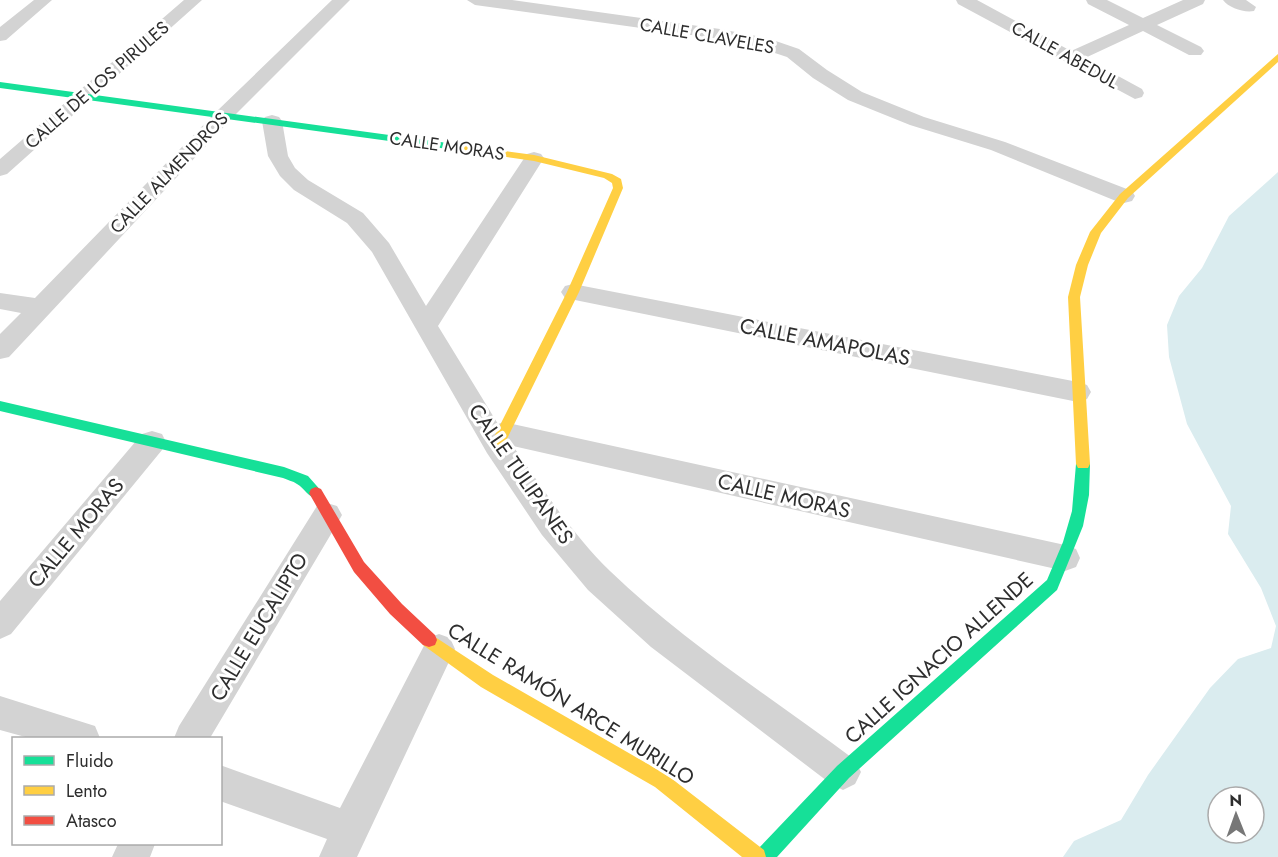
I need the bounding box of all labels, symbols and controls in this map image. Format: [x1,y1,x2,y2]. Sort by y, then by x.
street label: CALLE CLAVELES [638,11,776,61]
street label: CALLE DE LOS PIRULES [19,15,175,155]
street label: CALLE ABEDUL [1007,15,1123,95]
street label: CALLE ALMENDROS [104,106,234,240]
street label: CALLE MORAS [388,125,506,167]
street label: CALLE AMAPOLAS [737,311,913,373]
street label: CALLE TULIPANES [461,398,581,550]
street label: CALLE MORAS [715,466,853,526]
street label: CALLE MORAS [21,471,131,595]
street label: CALLE EUCALIPTO [203,547,315,707]
street label: CALLE IGNACIO ALLENDE [838,565,1040,751]
street label: CALLE RAMÓN ARCE MURILLO [442,615,700,793]
legend [12,737,222,845]
text: Fluido [66,748,114,774]
text: Lento [66,778,107,804]
north arrow [1206,785,1266,845]
text: N [1229,789,1242,812]
text: Atasco [66,808,117,834]

